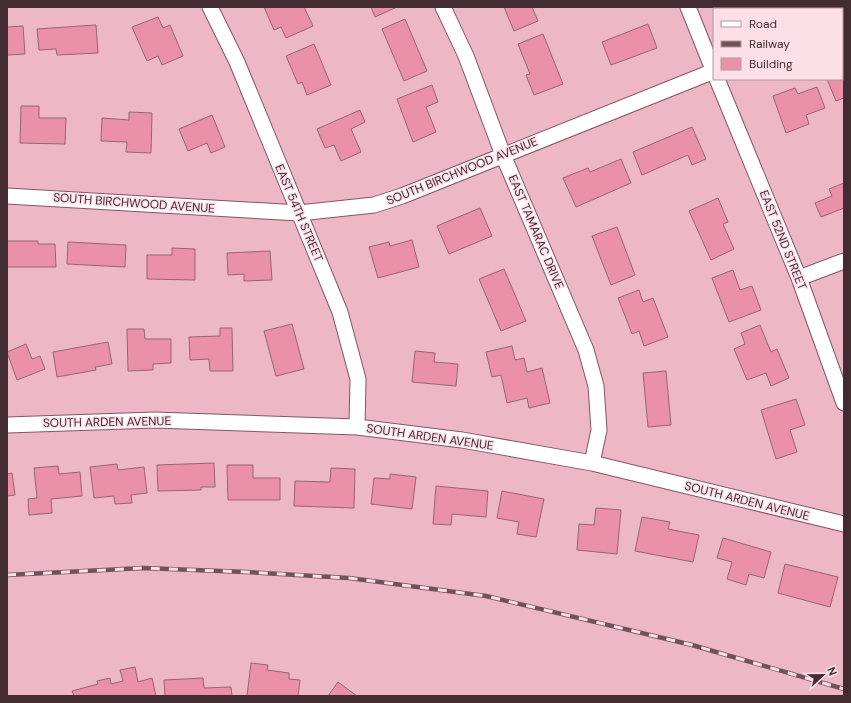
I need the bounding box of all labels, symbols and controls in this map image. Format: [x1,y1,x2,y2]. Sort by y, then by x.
legend [713,8,843,80]
text: Road [749,16,777,32]
text: Railway [749,36,790,52]
text: Building [749,56,793,72]
street label: SOUTH BIRCHWOOD AVENUE [384,133,540,209]
street label: EAST 54TH STREET [271,162,327,264]
street label: EAST TAMARAC DRIVE [505,172,567,292]
street label: EAST 52ND STREET [756,188,810,292]
street label: SOUTH BIRCHWOOD AVENUE [53,189,216,217]
street label: SOUTH ARDEN AVENUE [43,413,172,431]
street label: SOUTH ARDEN AVENUE [365,420,495,454]
street label: SOUTH ARDEN AVENUE [683,478,811,524]
north arrow [803,655,843,695]
text: N [824,665,840,678]

